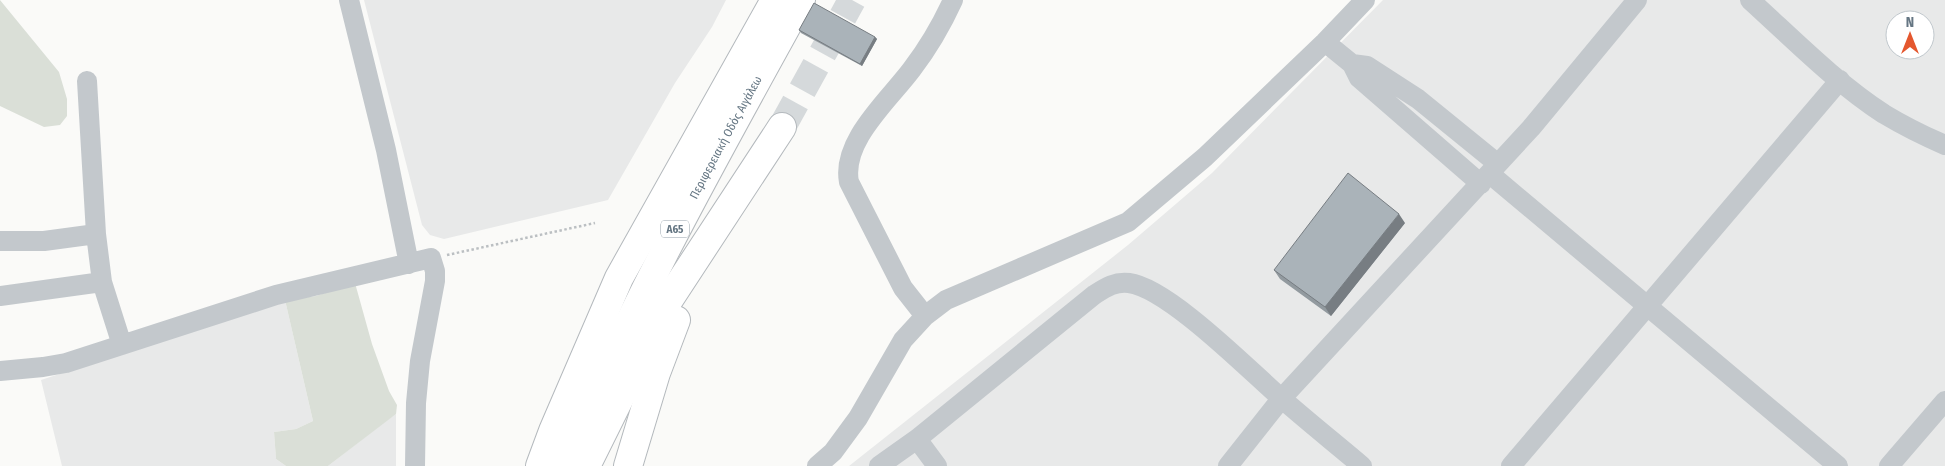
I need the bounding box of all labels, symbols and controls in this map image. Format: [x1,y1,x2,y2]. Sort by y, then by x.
north arrow [1885,10,1935,60]
text: N [1906,14,1914,31]
street label: Περιφερειακή Οδός Αιγάλεω [687,73,765,201]
road number: Α65 [661,220,689,238]

